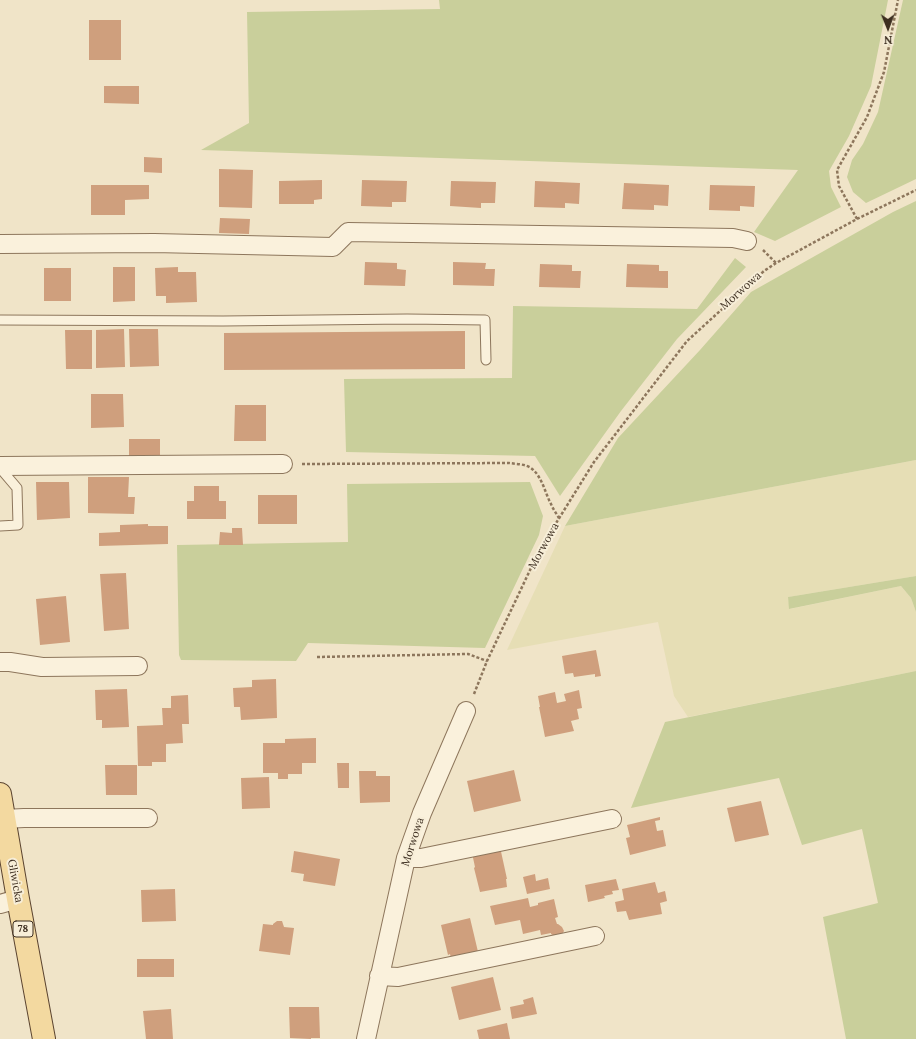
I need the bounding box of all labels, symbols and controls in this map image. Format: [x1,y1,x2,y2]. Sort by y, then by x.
north arrow [868,8,908,48]
text: N [884,33,893,47]
street label: Morwowa [718,269,764,313]
street label: Morwowa [526,521,562,571]
street label: Morwowa [399,816,427,868]
street label: Gliwicka [5,858,25,904]
road number: 78 [13,921,33,937]

